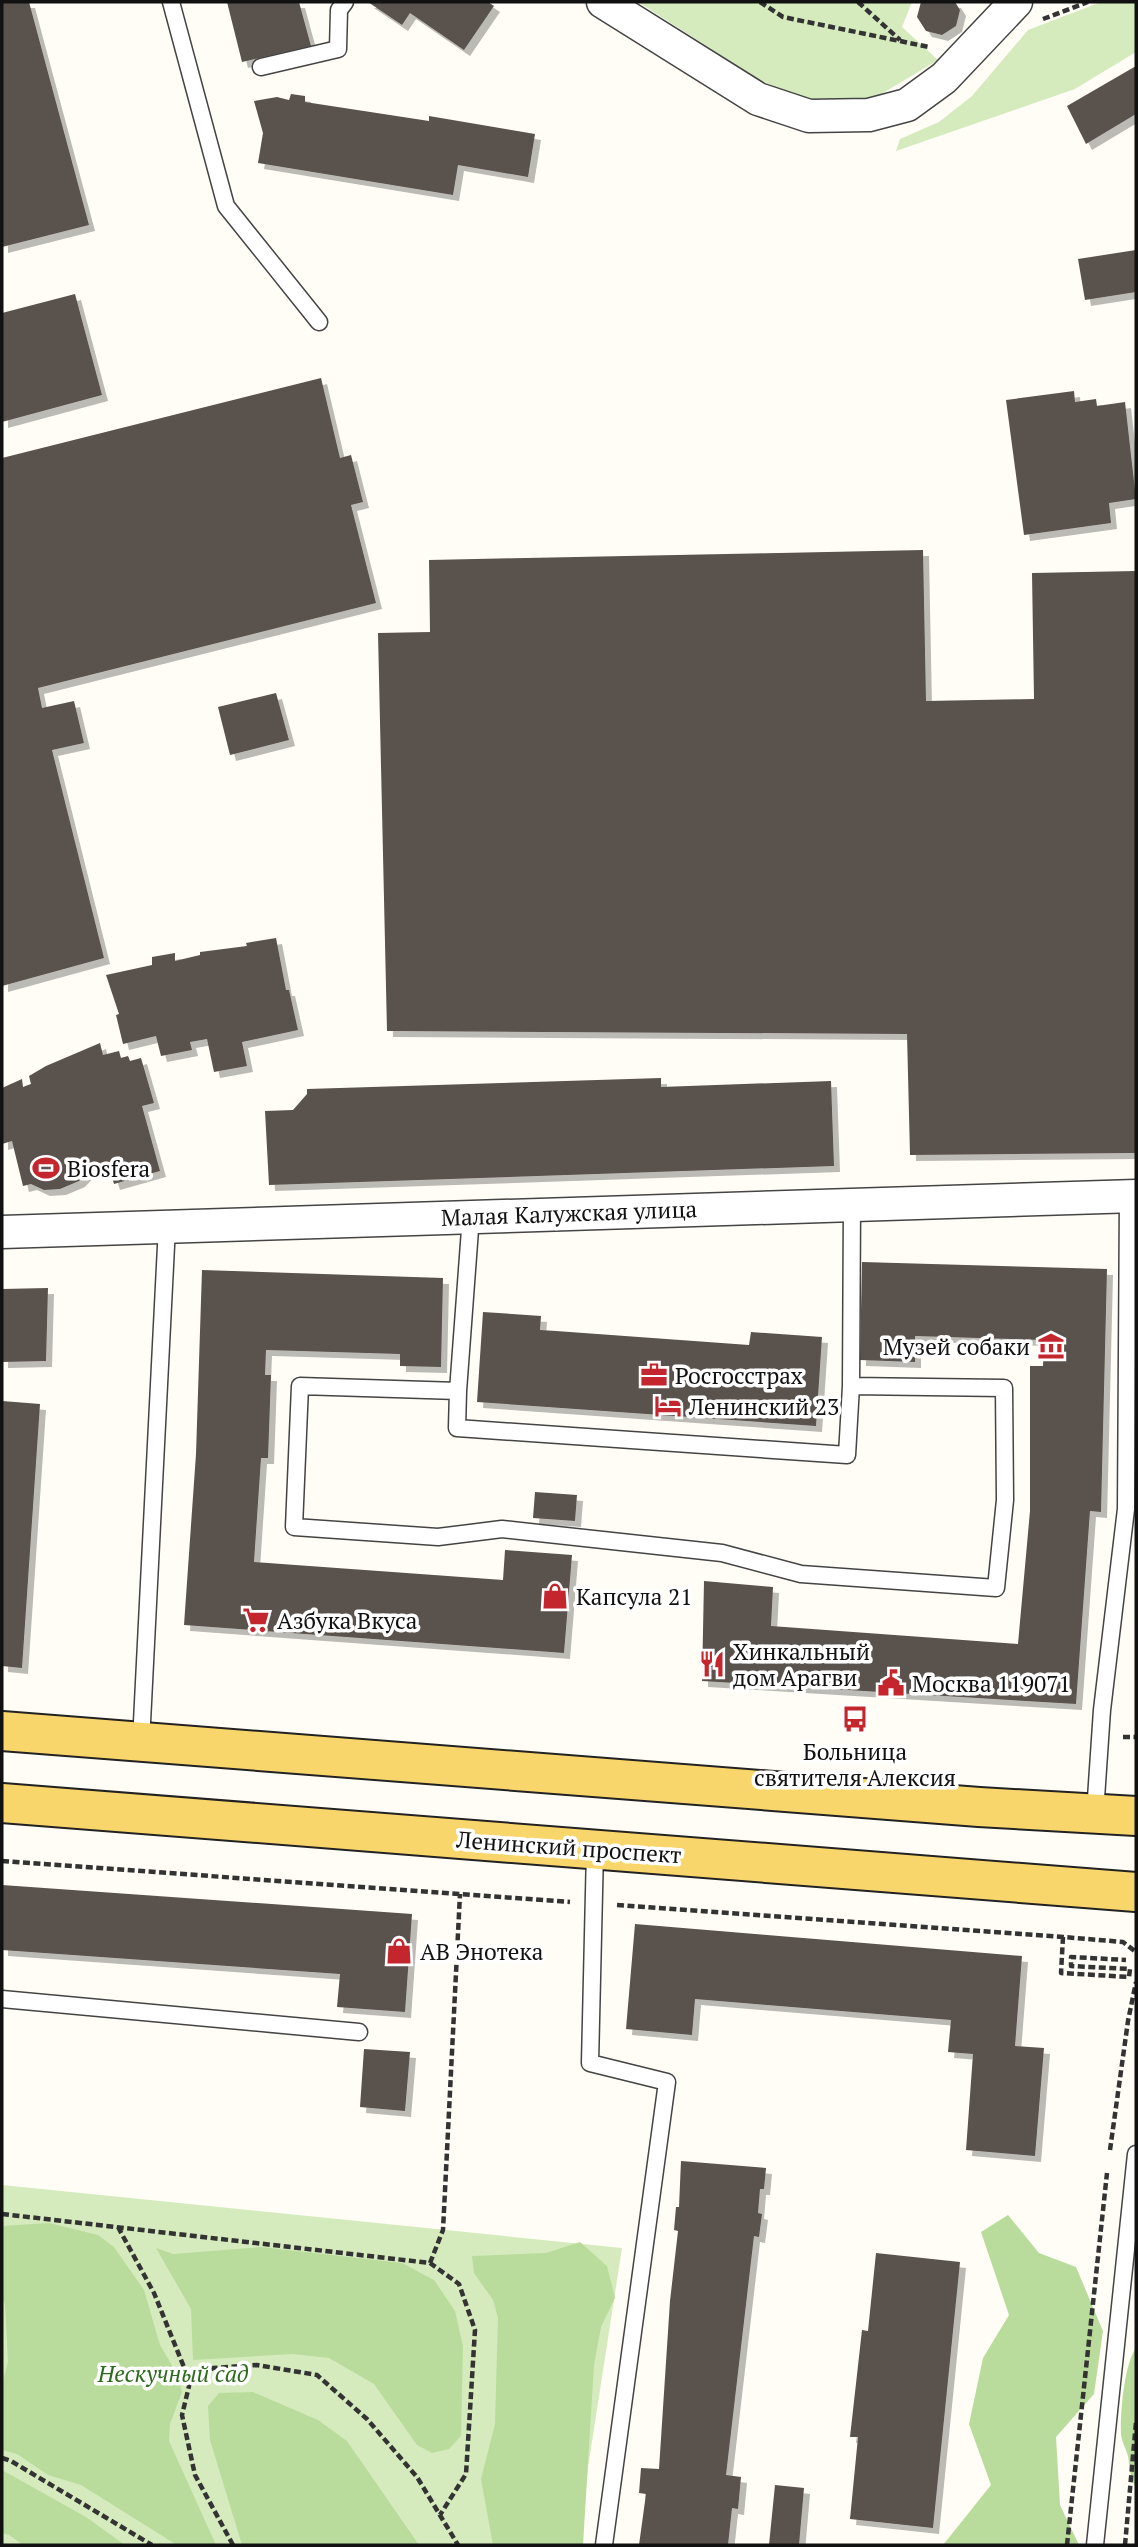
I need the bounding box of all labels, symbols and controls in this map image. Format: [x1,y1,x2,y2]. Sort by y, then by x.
sports icon: Biosfera [31,1153,61,1183]
place label: Biosfera [67,1153,151,1184]
street label: Малая Калужская улица [440,1193,698,1233]
place label: Музей собаки [883,1331,1030,1362]
museum icon: Музей собаки [1036,1331,1066,1361]
office icon: Росгосстрах [639,1360,669,1390]
place label: Росгосстрах [675,1360,803,1391]
hotel icon: Ленинский 23 [653,1391,683,1421]
place label: Ленинский 23 [688,1391,839,1422]
shop icon: Капсула 21 [540,1581,570,1611]
place label: Капсула 21 [576,1581,693,1612]
supermarket icon: Азбука Вкуса [241,1605,271,1635]
place label: Азбука Вкуса [277,1605,418,1636]
place label: Хинкальный дом Арагви [733,1636,870,1693]
restaurant icon: Хинкальный дом Арагви [697,1649,727,1679]
public building icon: Москва 119071 [876,1668,906,1698]
place label: Москва 119071 [912,1668,1071,1699]
bus stop icon: Больница святителя Алексия [840,1704,870,1734]
place label: Больница святителя Алексия [754,1736,956,1793]
street label: Ленинский проспект [454,1824,683,1870]
shop icon: АВ Энотека [384,1936,414,1966]
place label: АВ Энотека [420,1936,544,1967]
park label: Нескучный сад [97,2358,249,2389]

